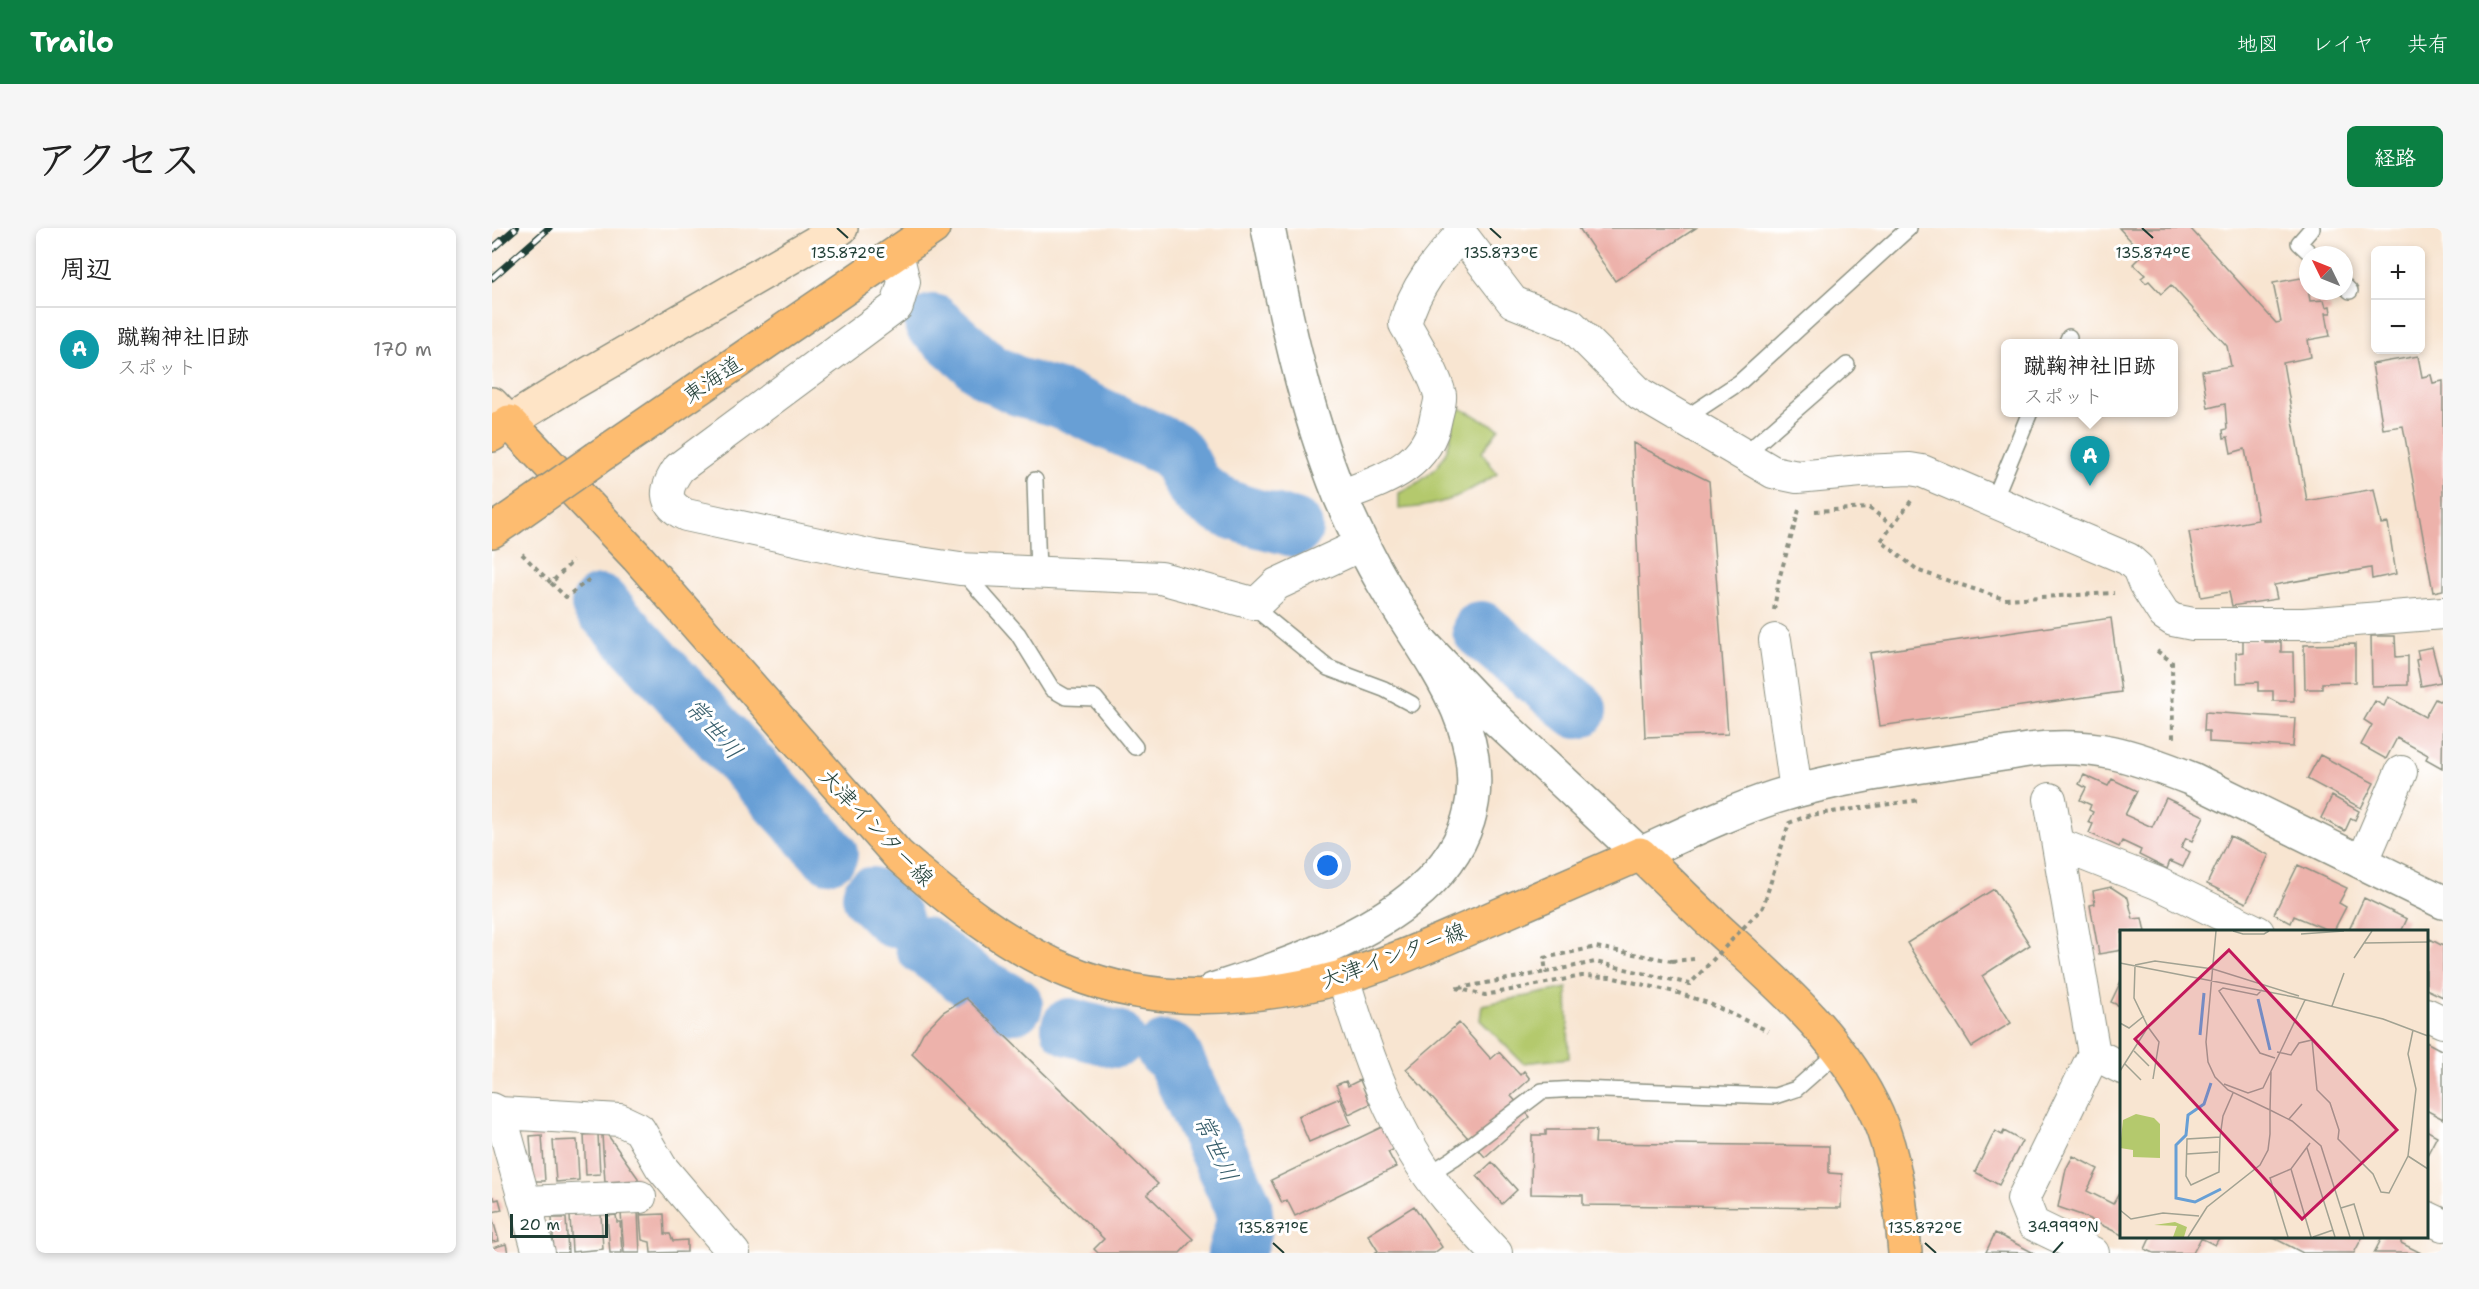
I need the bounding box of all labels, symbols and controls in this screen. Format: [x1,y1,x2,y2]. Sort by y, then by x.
text: Trailo [30,23,114,61]
text: 地図 [2237,30,2279,58]
text: レイヤ [2312,30,2374,58]
text: 共有 [2407,30,2449,58]
button: 経路 [2347,126,2443,187]
text: アクセス [36,131,201,187]
text: 135.872°E [811,243,885,263]
text: 135.873°E [1464,243,1538,263]
text: 135.874°E [2116,243,2190,263]
north arrow [2299,246,2353,300]
map controls [2371,246,2425,354]
button: + [2371,246,2425,300]
text: 周辺 [60,251,112,286]
button: − [2371,300,2425,354]
text: 蹴鞠神社旧跡 [117,322,249,351]
text: A [72,336,87,362]
text: 170 m [373,336,432,362]
popup [2001,339,2178,417]
street label: 東海道 [677,349,748,410]
text: 蹴鞠神社旧跡 [2023,351,2156,380]
text: スポット [117,354,197,380]
text: スポット [2023,383,2103,409]
pin: A [2070,436,2110,486]
water label: 常世川 [678,692,750,766]
street label: 大津インター線 [813,762,940,892]
your location [1313,851,1342,880]
street label: 大津インター線 [1316,916,1470,995]
inset map [2120,930,2428,1238]
water label: 常世川 [1186,1109,1246,1187]
scale bar [510,1211,608,1238]
text: 20 m [519,1214,560,1235]
text: 34.999°N [2027,1217,2099,1237]
text: 135.871°E [1238,1218,1308,1238]
text: 135.872°E [1888,1218,1962,1238]

